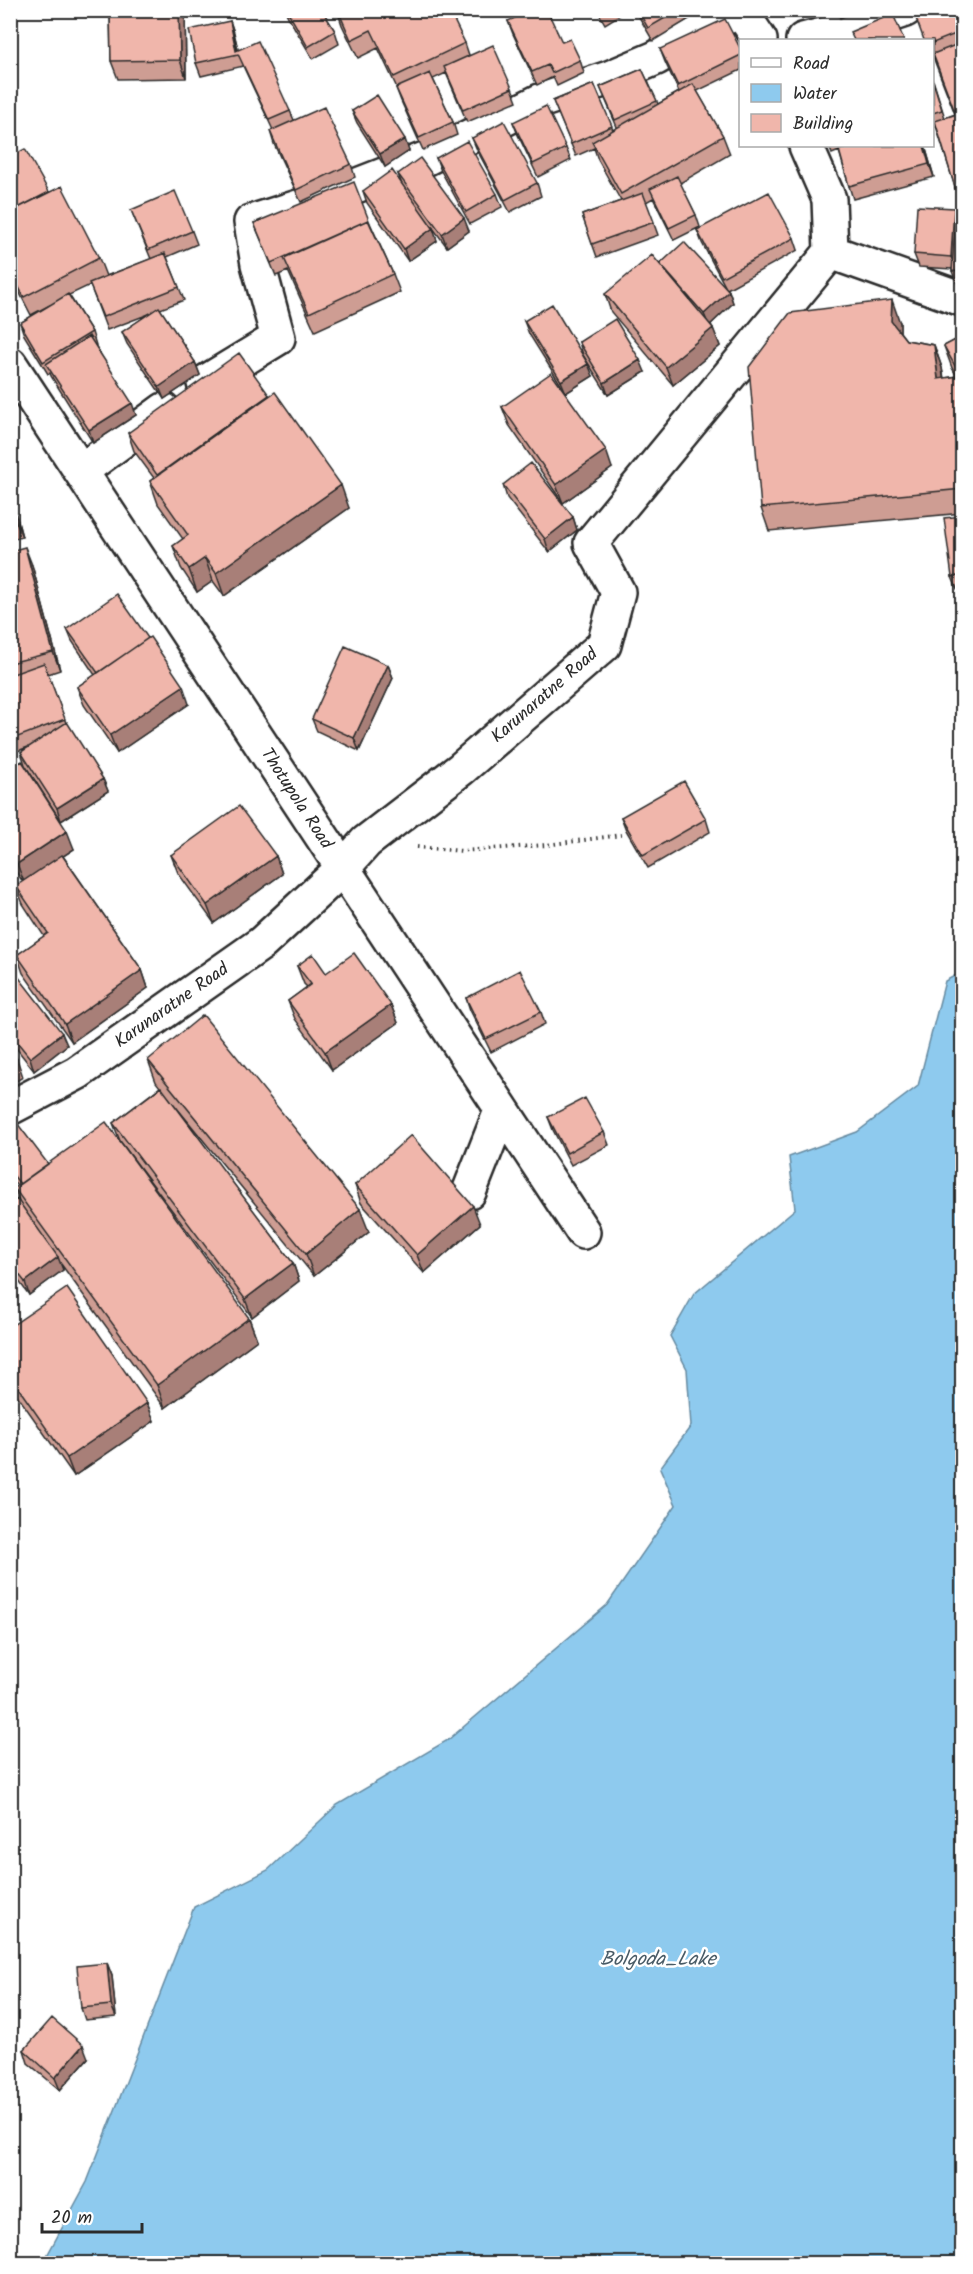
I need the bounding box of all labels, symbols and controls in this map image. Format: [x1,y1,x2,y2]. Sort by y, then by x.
legend [739,39,934,147]
text: Road [793,50,830,79]
text: Water [793,80,838,109]
text: Building [793,110,853,139]
street label: Karunaratne Road [485,640,606,751]
street label: Thotupola Road [252,742,340,856]
street label: Karunaratne Road [109,955,236,1056]
water label: Bolgoda_Lake [600,1944,718,1976]
scale bar [42,2196,142,2234]
text: 20 m [51,2204,92,2233]

